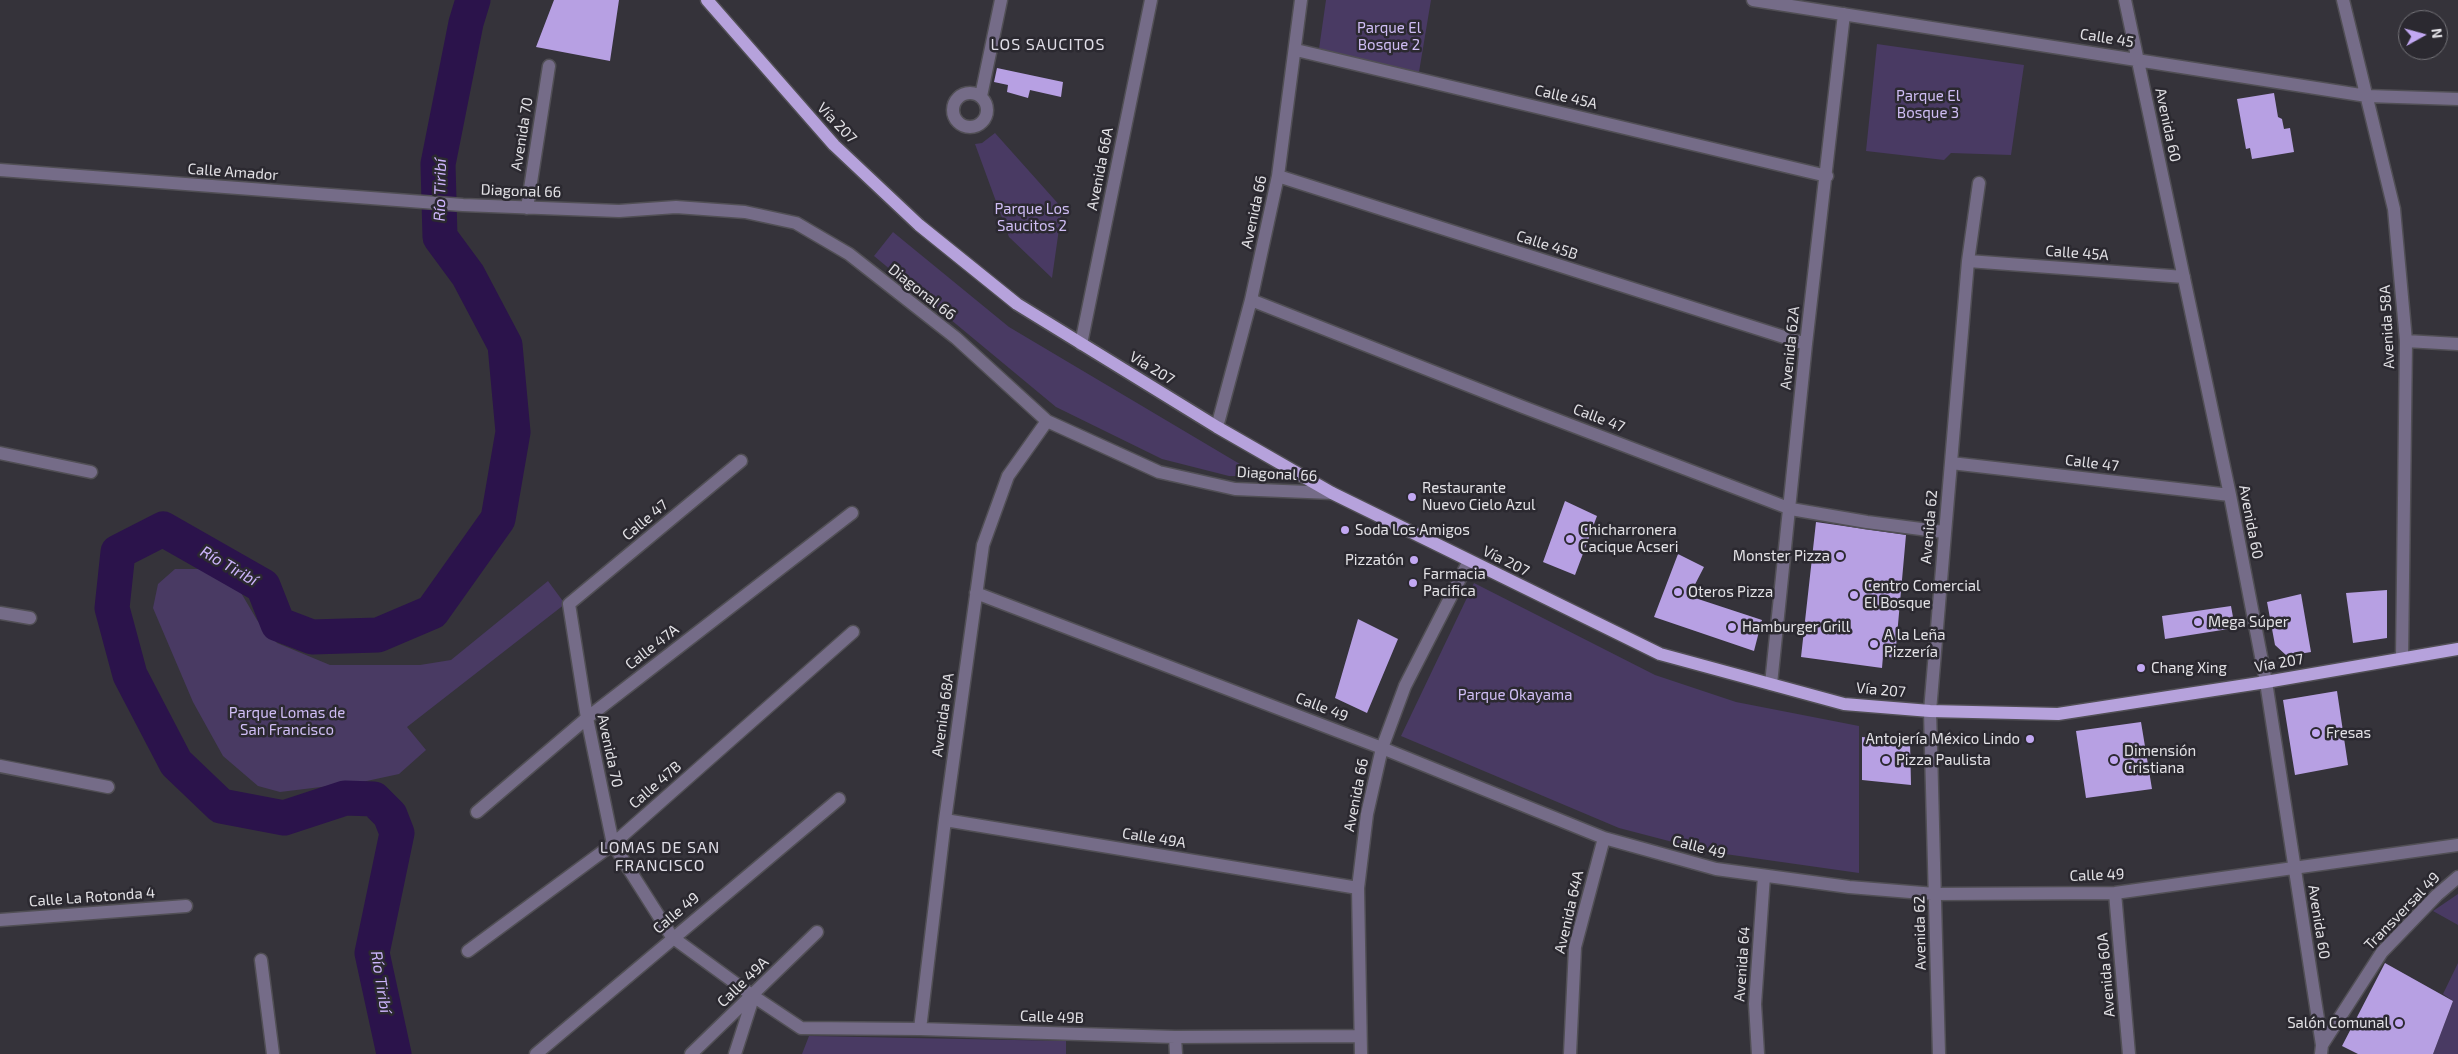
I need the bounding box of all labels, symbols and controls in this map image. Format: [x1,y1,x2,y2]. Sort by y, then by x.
north arrow [2398,10,2448,60]
park label: Parque El Bosque 2 [1357,19,1421,54]
street label: Calle 45 [2079,25,2135,51]
text: N [2428,27,2446,39]
district label: LOS SAUCITOS [989,35,1107,55]
street label: Calle 45A [1533,81,1599,113]
street label: Avenida 60 [2151,86,2185,164]
park label: Parque El Bosque 3 [1896,87,1960,122]
street label: Avenida 70 [507,96,537,172]
street label: Vía 207 [813,99,861,147]
street label: Avenida 66A [1083,126,1117,212]
water label: Río Tiribí [430,158,450,222]
street label: Calle Amador [187,160,279,184]
street label: Avenida 66 [1237,174,1271,250]
street label: Diagonal 66 [480,181,562,201]
park label: Parque Los Saucitos 2 [994,200,1070,235]
street label: Calle 45B [1514,227,1580,263]
street label: Calle 45A [2045,242,2109,264]
street label: Diagonal 66 [885,260,959,324]
street label: Avenida 58A [2376,285,2398,369]
street label: Avenida 62A [1777,305,1803,391]
street label: Vía 207 [1126,348,1178,388]
street label: Calle 47 [1571,400,1627,436]
street label: Calle 47 [2064,451,2120,475]
street label: Diagonal 66 [1236,463,1318,485]
place label: Restaurante Nuevo Cielo Azul [1422,479,1535,514]
street label: Avenida 60 [2235,483,2267,561]
street label: Avenida 62 [1917,489,1941,565]
marker: Restaurante Nuevo Cielo Azul [1406,491,1418,503]
street label: Calle 47 [619,496,671,544]
place label: Soda Los Amigos [1355,521,1470,539]
place label: Chicharronera Cacique Acseri [1580,521,1678,556]
marker: Soda Los Amigos [1339,524,1351,536]
marker: Chicharronera Cacique Acseri [1564,533,1576,545]
water label: Río Tiribí [197,542,261,590]
street label: Vía 207 [1480,542,1532,580]
place label: Monster Pizza [1733,547,1830,565]
marker: Monster Pizza [1834,550,1846,562]
place label: Pizzatón [1345,551,1404,569]
marker: Pizzatón [1408,554,1420,566]
place label: Farmacia Pacifica [1423,565,1486,600]
marker: Farmacia Pacifica [1407,577,1419,589]
place label: Centro Comercial El Bosque [1864,577,1981,612]
place label: Oteros Pizza [1688,583,1773,601]
marker: Oteros Pizza [1672,586,1684,598]
marker: Centro Comercial El Bosque [1848,589,1860,601]
place label: Mega Súper [2208,613,2289,631]
marker: Mega Súper [2192,616,2204,628]
place label: Hamburger Grill [1742,618,1850,636]
street label: Calle 47A [622,621,682,673]
marker: Hamburger Grill [1726,621,1738,633]
place label: A la Leña Pizzería [1884,626,1945,661]
marker: A la Leña Pizzería [1868,638,1880,650]
street label: Vía 207 [2253,650,2305,676]
place label: Chang Xing [2151,659,2227,677]
marker: Chang Xing [2135,662,2147,674]
street label: Avenida 68A [928,672,958,758]
street label: Vía 207 [1856,679,1906,701]
park label: Parque Okayama [1458,686,1572,704]
street label: Calle 49 [1293,689,1351,725]
park label: Parque Lomas de San Francisco [229,704,345,739]
street label: Avenida 70 [593,713,627,789]
place label: Fresas [2326,724,2371,742]
marker: Fresas [2310,727,2322,739]
place label: Antojería México Lindo [1865,730,2020,748]
marker: Antojería México Lindo [2024,733,2036,745]
place label: Dimensión Cristiana [2124,742,2196,777]
place label: Pizza Paulista [1896,751,1991,769]
marker: Pizza Paulista [1880,754,1892,766]
marker: Dimensión Cristiana [2108,754,2120,766]
street label: Calle 47B [625,757,685,813]
street label: Avenida 66 [1340,757,1372,833]
street label: Calle 49A [1121,824,1187,852]
street label: Calle 49 [1670,832,1728,862]
district label: LOMAS DE SAN FRANCISCO [598,838,722,876]
street label: Calle 49 [2069,865,2125,885]
street label: Transversal 49 [2360,868,2444,954]
street label: Avenida 64A [1551,869,1587,955]
street label: Avenida 60 [2304,883,2334,961]
street label: Calle La Rotonda 4 [28,884,156,910]
street label: Calle 49 [649,888,703,938]
street label: Avenida 62 [1910,896,1930,970]
street label: Avenida 64 [1730,926,1754,1002]
street label: Avenida 60A [2093,932,2119,1018]
water label: Río Tiribí [367,949,395,1015]
street label: Calle 49A [714,953,772,1011]
street label: Calle 49B [1020,1007,1084,1027]
place label: Salón Comunal [2287,1014,2389,1032]
marker: Salón Comunal [2393,1017,2405,1029]

